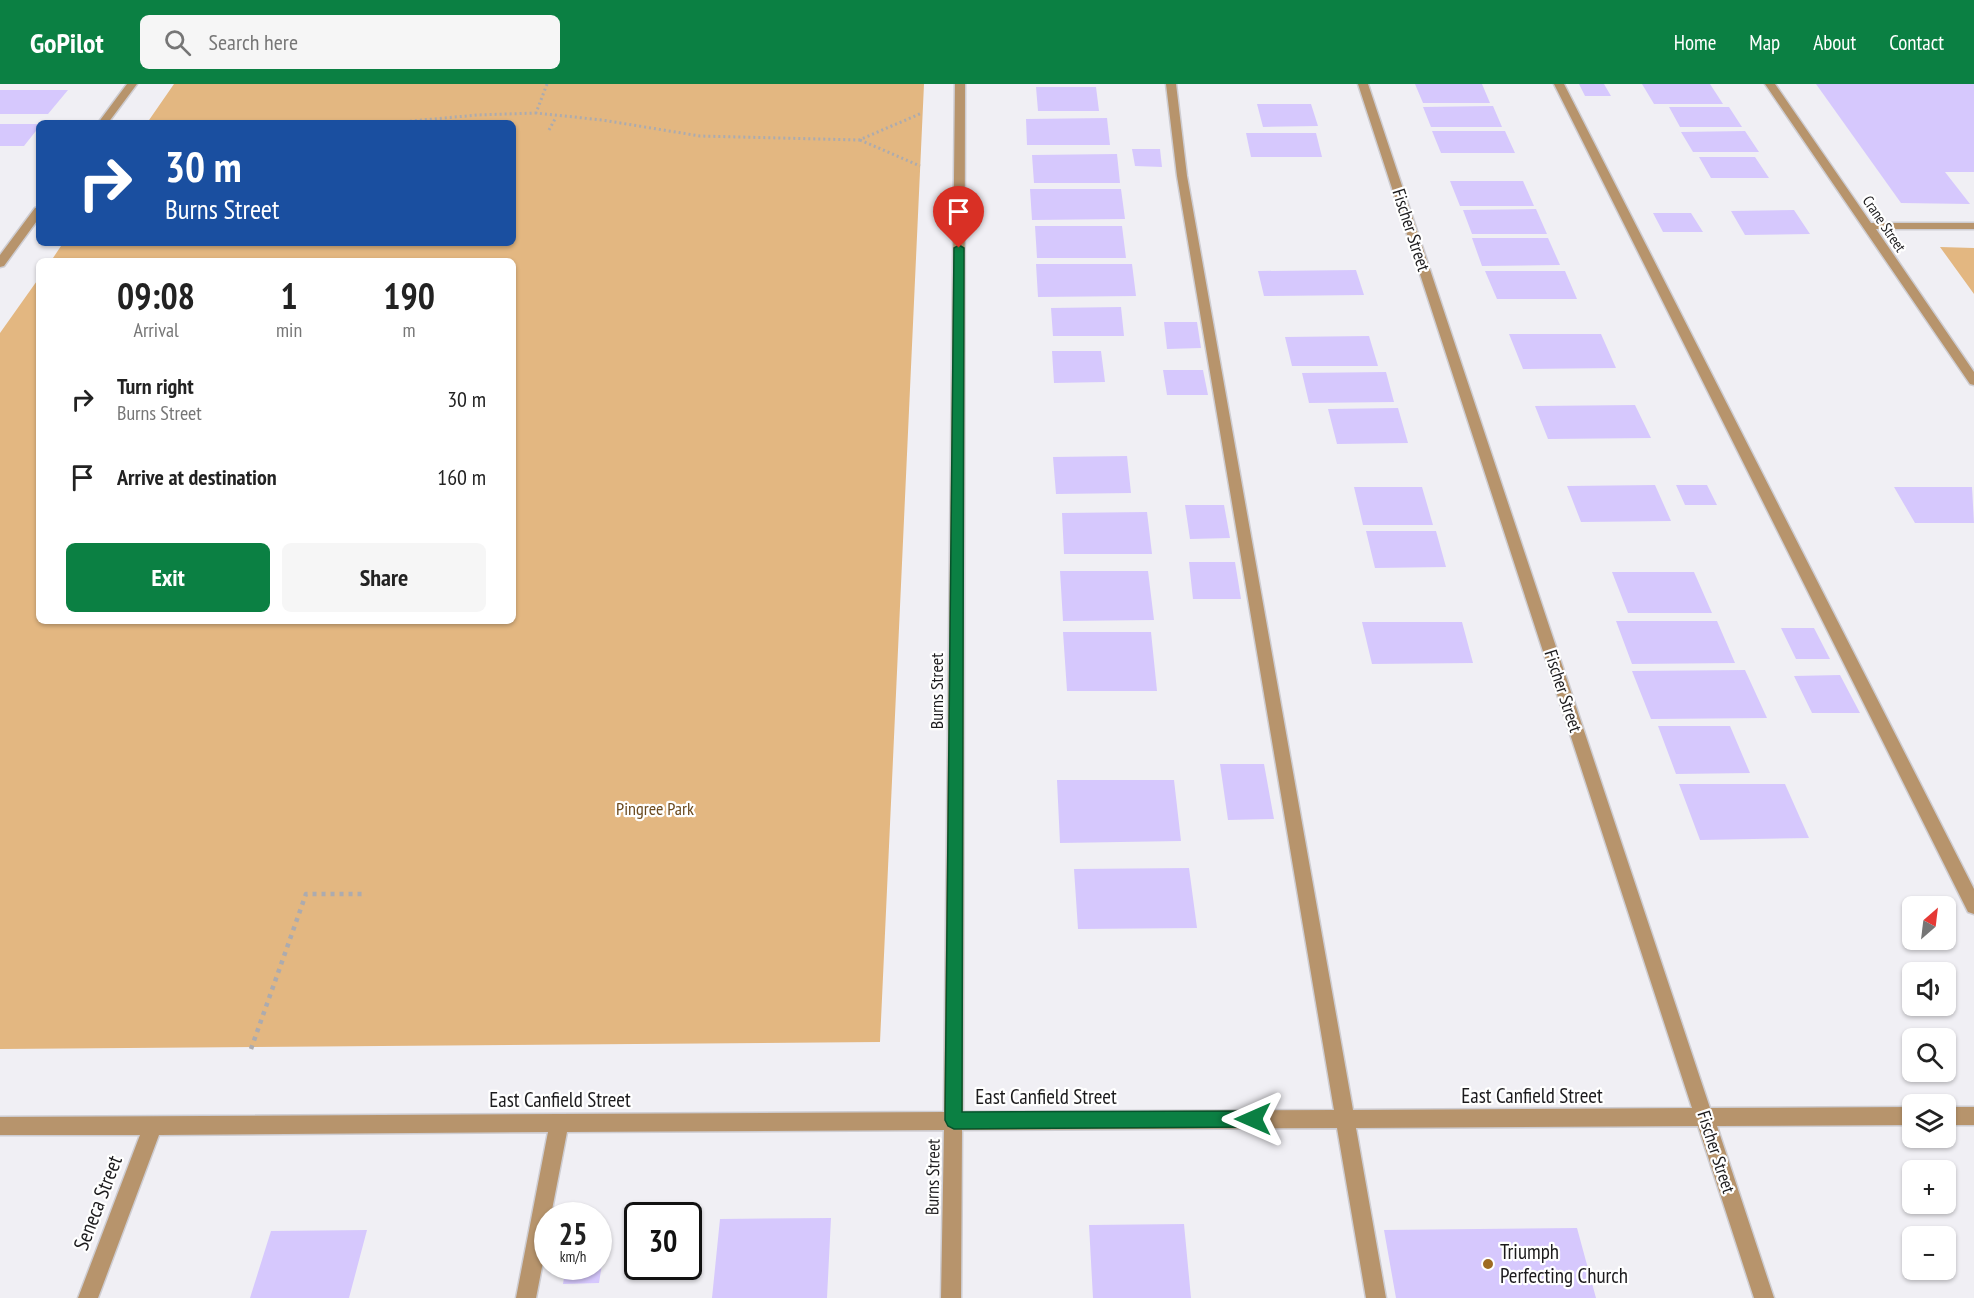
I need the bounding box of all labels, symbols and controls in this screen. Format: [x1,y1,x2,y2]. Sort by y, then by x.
search box [140,15,560,69]
text: GoPilot [30,24,104,61]
icon: search [161,26,194,59]
text: Search here [209,28,298,56]
text: Home [1674,29,1716,56]
text: Map [1749,29,1780,56]
text: About [1813,29,1856,56]
text: Contact [1889,29,1944,56]
text: 30 m [165,139,242,194]
icon: right [66,144,144,222]
pin [933,186,984,248]
street label: Fischer Street [1387,186,1436,274]
text: Burns Street [165,192,279,226]
street label: Crane Street [1859,192,1910,255]
icon: arrive [942,195,975,228]
text: 09:08 [117,272,195,319]
text: 1 [280,272,298,319]
text: 190 [383,272,435,319]
text: Arrival [133,317,179,343]
text: min [276,317,302,343]
text: m [403,317,416,343]
text: Turn right [117,372,194,400]
icon: right [66,383,99,416]
text: 30 m [447,385,486,413]
text: Burns Street [117,400,202,426]
icon: arrive [66,461,99,494]
text: Arrive at destination [117,463,277,491]
text: 160 m [437,463,486,491]
button: Exit [66,543,270,612]
button: Share [282,543,486,612]
street label: Fischer Street [1539,647,1588,735]
street label: Burns Street [925,653,948,729]
park label: Pingree Park [616,797,694,820]
north arrow [1902,896,1956,950]
map controls [1902,896,1956,1280]
button: sound [1902,962,1956,1016]
button: search [1902,1028,1956,1082]
street label: East Canfield Street [1461,1082,1603,1109]
street label: East Canfield Street [975,1083,1117,1110]
street label: East Canfield Street [489,1086,631,1113]
position arrow [1221,1087,1285,1151]
button: layers [1902,1094,1956,1148]
street label: Fischer Street [1692,1108,1741,1196]
street label: Burns Street [920,1139,945,1215]
street label: Seneca Street [67,1151,128,1254]
button: + [1902,1160,1956,1214]
speed limit sign: 30 [624,1202,702,1280]
text: 25 [559,1214,587,1253]
button: − [1902,1226,1956,1280]
place label: Triumph Perfecting Church [1500,1238,1628,1289]
text: km/h [560,1247,586,1266]
marker: Triumph Perfecting Church [1481,1257,1495,1271]

